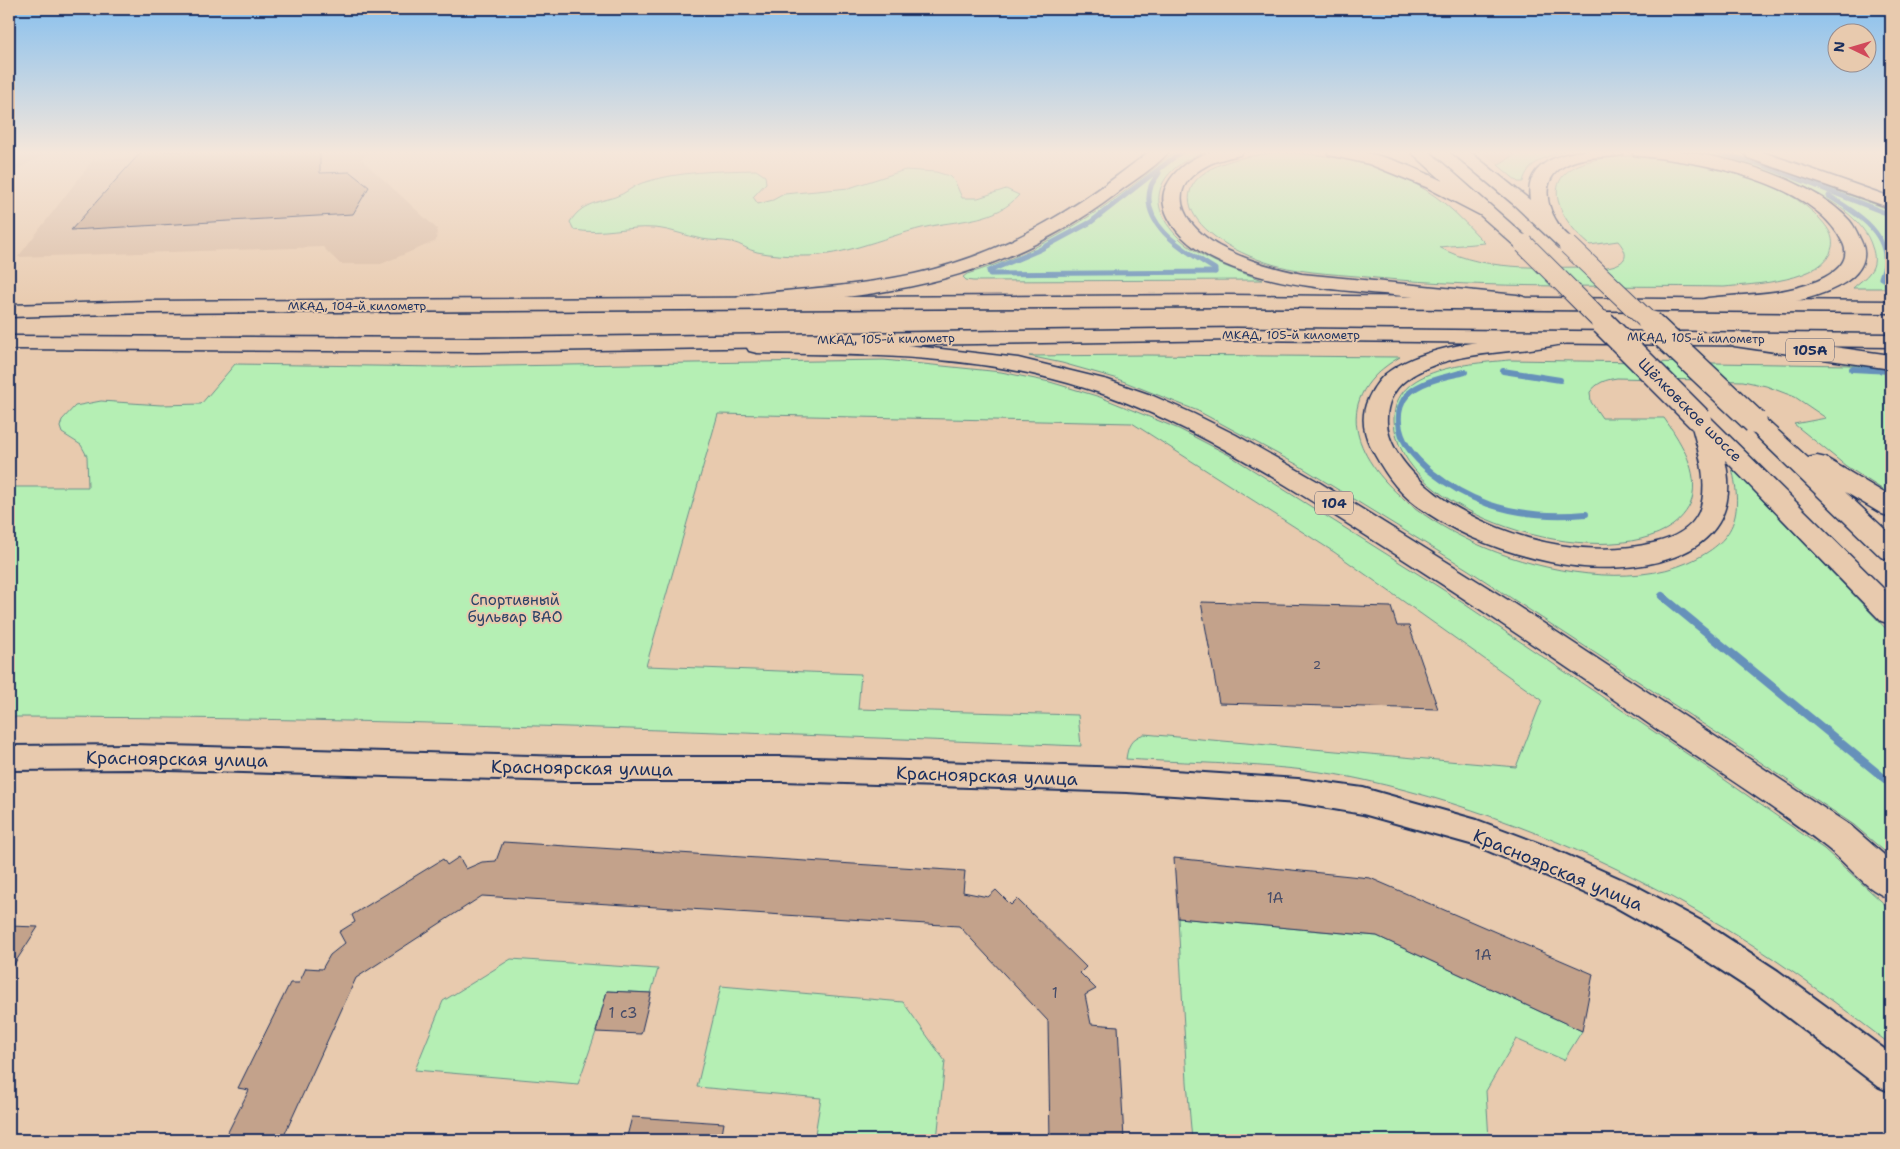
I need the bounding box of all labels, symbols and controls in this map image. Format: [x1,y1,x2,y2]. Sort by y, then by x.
north arrow [1828,22,1878,72]
text: N [1830,41,1848,53]
street label: МКАД, 104-й километр [288,298,427,314]
street label: МКАД, 105-й километр [1222,327,1360,343]
street label: МКАД, 105-й километр [1627,329,1765,347]
street label: МКАД, 105-й километр [817,330,955,348]
road number: 105A [1786,338,1834,362]
street label: Щёлковское шоссе [1634,354,1746,466]
road number: 104 [1315,492,1353,514]
park label: Спортивный бульвар ВАО [467,590,563,627]
house number: 2 [1313,657,1321,673]
street label: Красноярская улица [86,745,268,773]
street label: Красноярская улица [491,754,673,782]
street label: Красноярская улица [896,761,1078,791]
street label: Красноярская улица [1469,823,1647,917]
house number: 1A [1267,888,1283,908]
house number: 1А [1474,945,1492,965]
house number: 1 [1052,983,1058,1003]
house number: 1 с3 [609,1003,637,1023]

